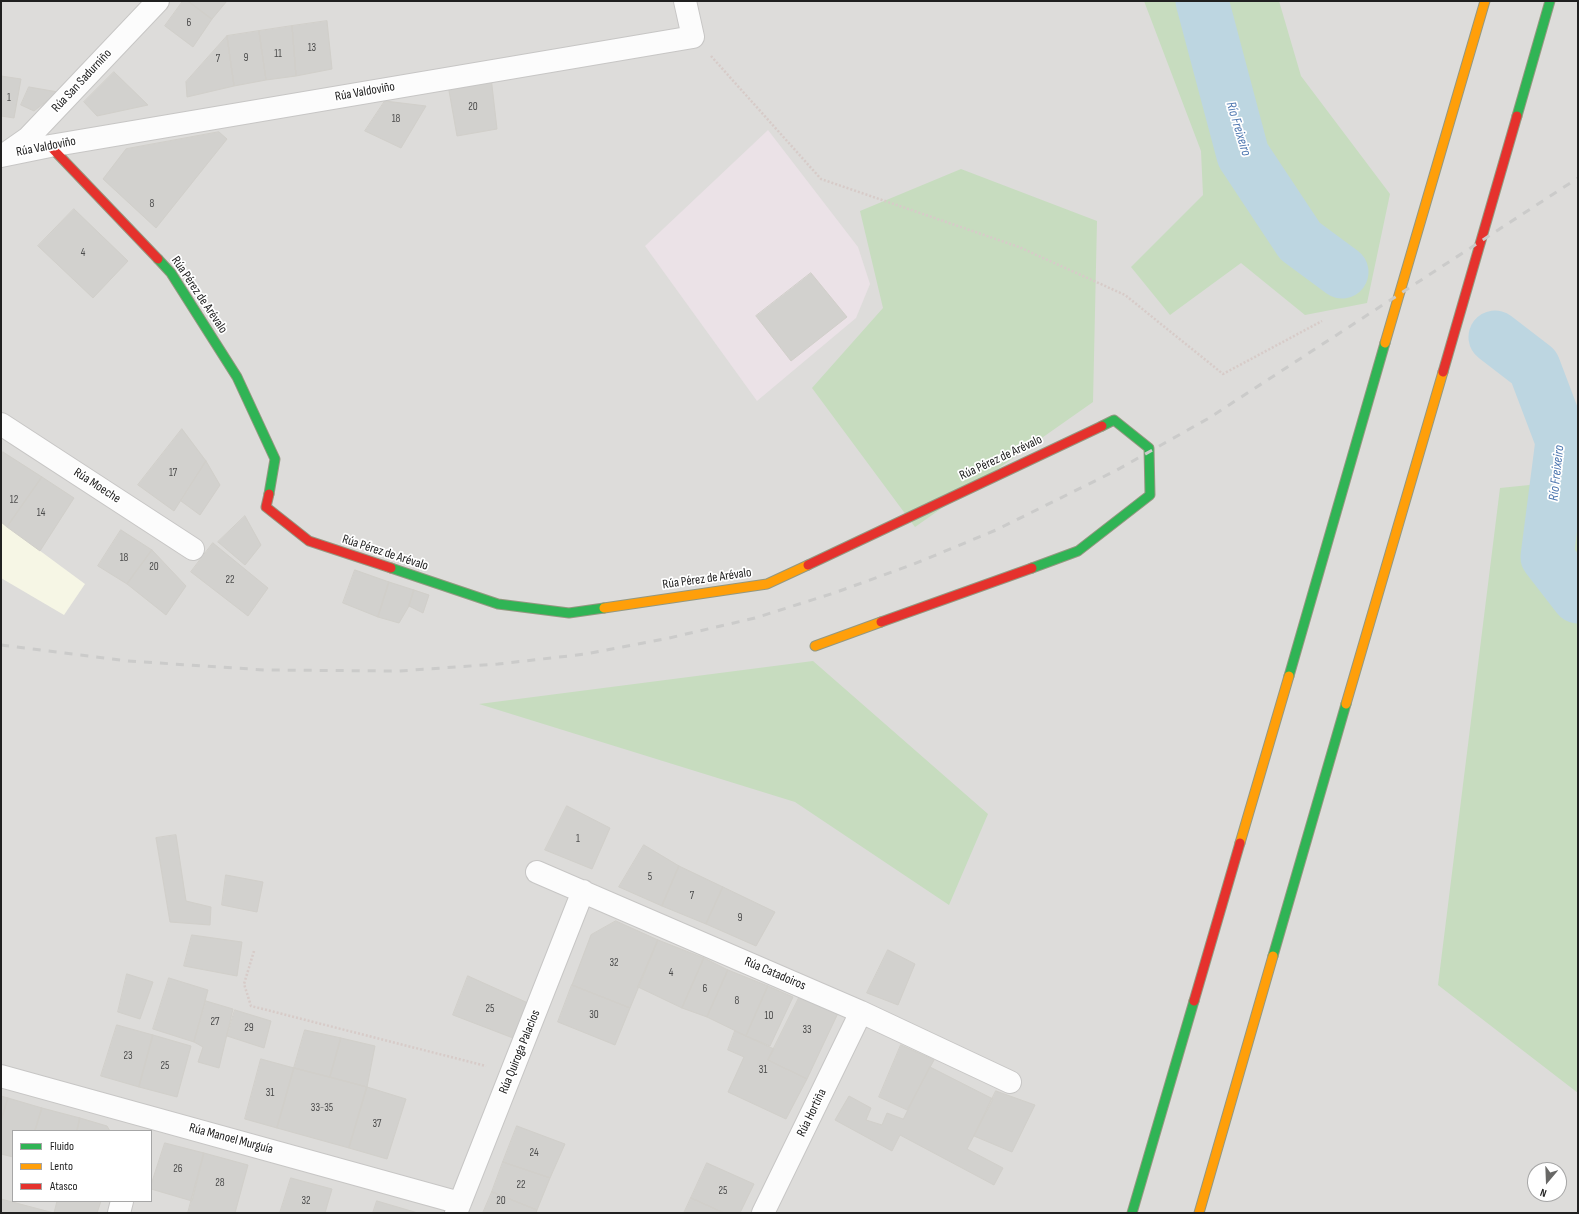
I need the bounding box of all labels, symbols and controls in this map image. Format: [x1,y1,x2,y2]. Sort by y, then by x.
house number: 6 [187,16,191,30]
house number: 13 [308,41,316,55]
street label: Rúa San Sadurniño [49,46,115,116]
house number: 11 [274,47,282,61]
house number: 9 [244,51,248,65]
house number: 7 [216,52,220,66]
street label: Rúa Valdoviño [334,79,396,105]
house number: 1 [7,91,11,105]
house number: 20 [468,100,478,114]
water label: Río Freixeiro [1222,100,1254,158]
house number: 18 [392,112,400,126]
street label: Rúa Valdoviño [15,134,77,160]
house number: 8 [150,197,154,211]
house number: 4 [81,246,85,260]
street label: Rúa Pérez de Arévalo [167,254,231,336]
street label: Rúa Pérez de Arévalo [957,432,1045,484]
water label: Río Freixeiro [1546,444,1568,502]
street label: Rúa Moeche [71,465,123,507]
house number: 17 [169,466,177,480]
house number: 12 [10,493,18,507]
house number: 14 [37,506,45,520]
street label: Rúa Pérez de Arévalo [340,532,430,574]
house number: 18 [120,551,128,565]
house number: 20 [149,560,159,574]
street label: Rúa Pérez de Arévalo [662,565,752,593]
house number: 22 [225,573,235,587]
house number: 1 [576,832,580,846]
house number: 5 [648,870,652,884]
house number: 7 [690,889,694,903]
house number: 9 [738,911,742,925]
street label: Rúa Catadoiros [742,954,808,994]
house number: 32 [609,956,619,970]
house number: 4 [669,966,673,980]
house number: 6 [703,982,707,996]
house number: 8 [735,994,739,1008]
house number: 25 [486,1002,494,1016]
street label: Rúa Quiroga Palacios [496,1008,544,1096]
house number: 30 [589,1008,599,1022]
house number: 10 [765,1009,773,1023]
house number: 27 [211,1015,219,1029]
house number: 29 [244,1021,254,1035]
house number: 33 [802,1023,812,1037]
house number: 23 [123,1049,133,1063]
house number: 25 [161,1059,169,1073]
house number: 31 [759,1063,767,1077]
house number: 31 [266,1086,274,1100]
street label: Rúa Hortiña [794,1087,830,1139]
house number: 33-35 [311,1101,333,1115]
house number: 37 [372,1117,382,1131]
street label: Rúa Manoel Murguía [187,1120,275,1158]
legend [12,1130,152,1202]
text: Fluido [50,1139,74,1154]
house number: 24 [529,1146,539,1160]
text: Lento [50,1159,73,1174]
house number: 26 [173,1162,183,1176]
north arrow [1527,1162,1567,1202]
house number: 28 [215,1176,225,1190]
house number: 22 [516,1178,526,1192]
text: Atasco [50,1179,77,1194]
house number: 25 [719,1184,727,1198]
text: N [1538,1186,1548,1200]
house number: 32 [301,1194,311,1208]
house number: 20 [496,1194,506,1208]

